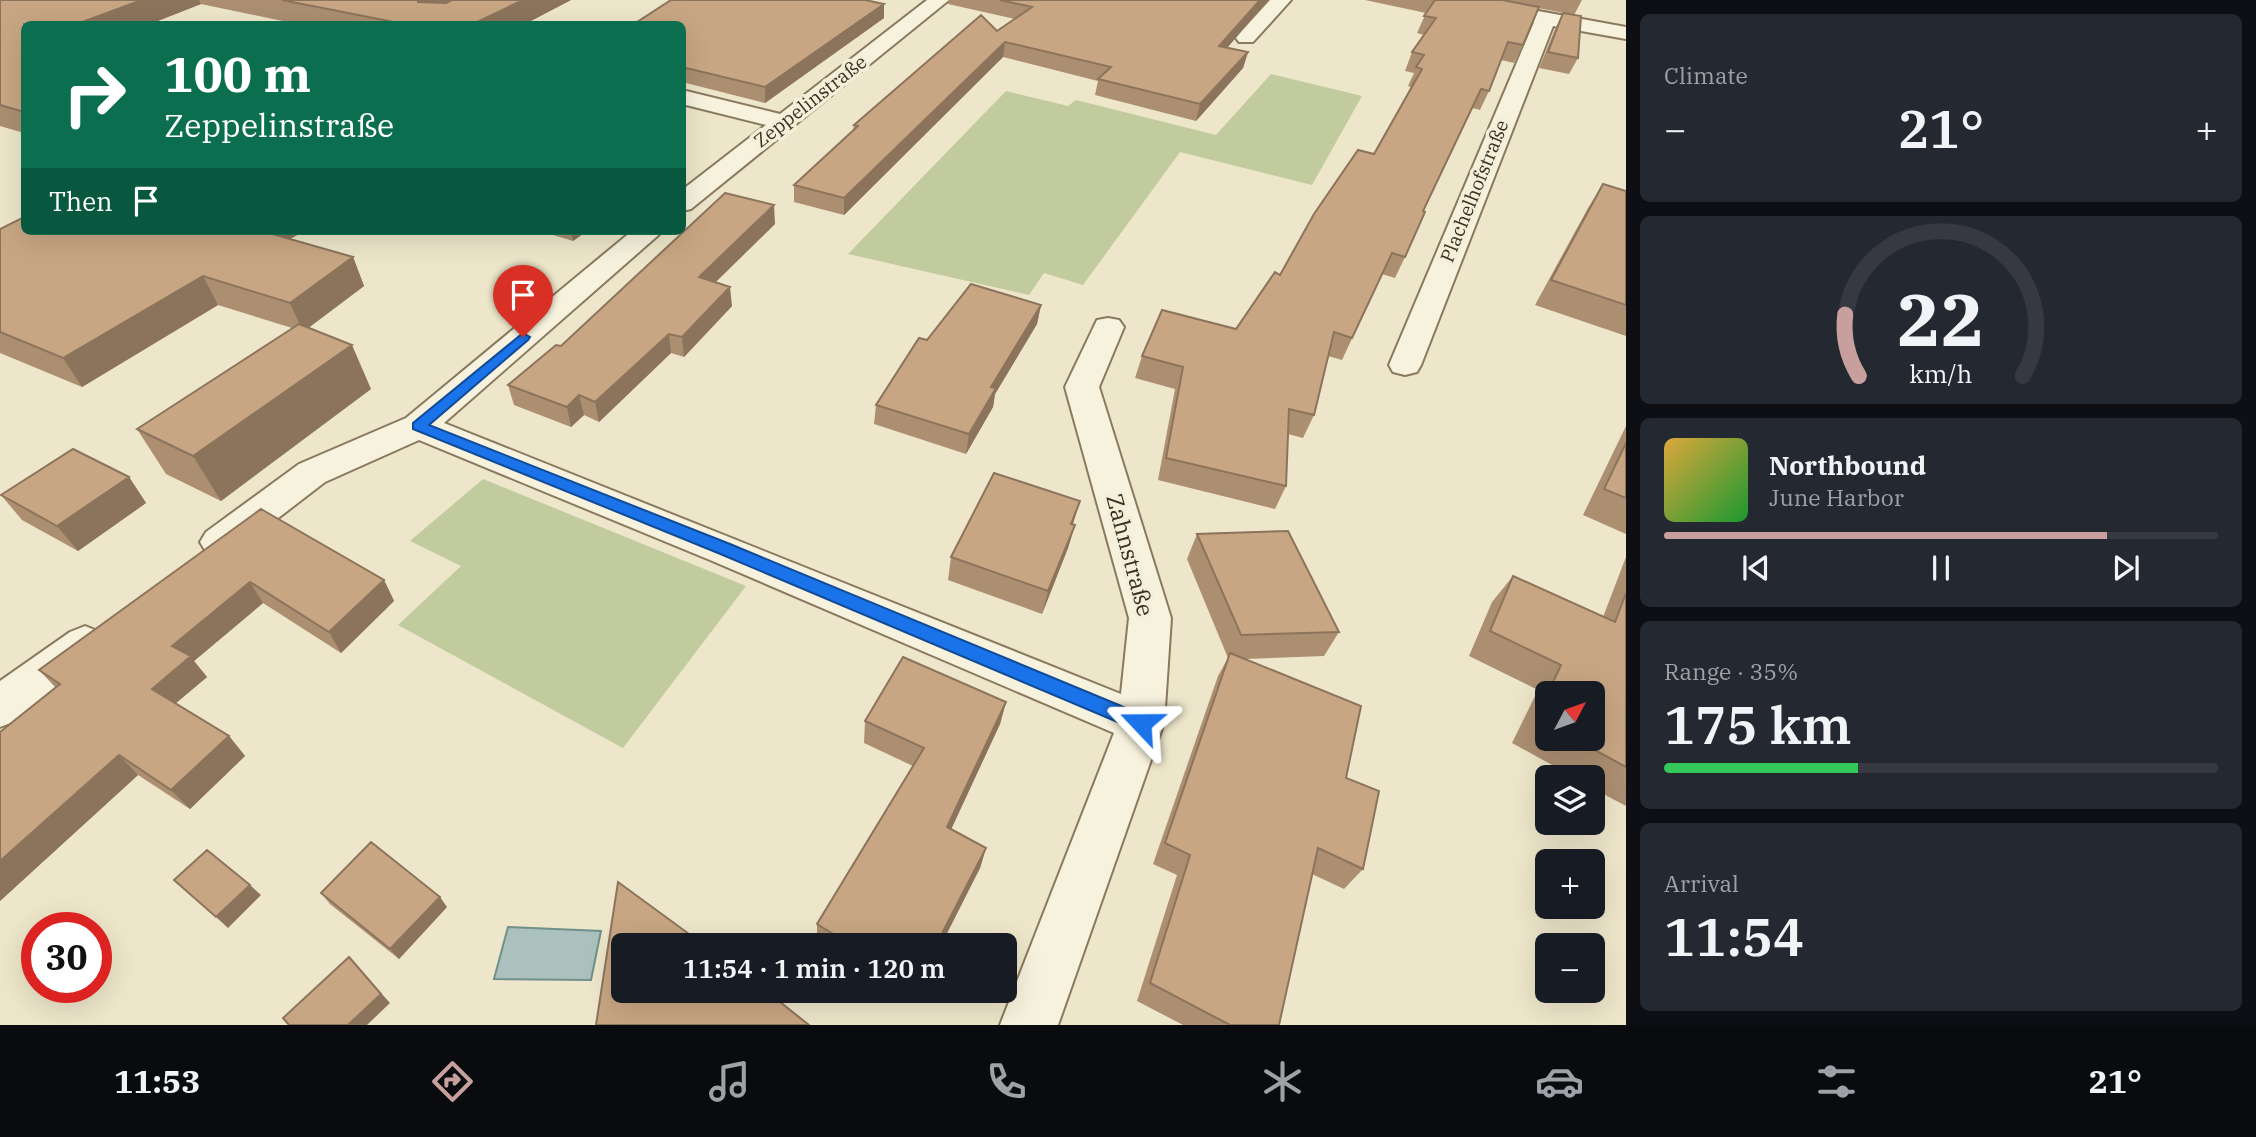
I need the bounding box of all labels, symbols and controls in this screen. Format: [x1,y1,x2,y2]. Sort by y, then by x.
text: 100 m [164,42,311,105]
icon: right [49,49,140,140]
street label: Zeppelinstraße [749,49,871,153]
text: Climate [1664,60,1748,90]
text: 21° [1898,95,1984,162]
text: Zeppelinstraße [164,104,394,146]
text: − [1664,104,1687,153]
text: + [2195,104,2218,153]
street label: Plachelhofstraße [1435,116,1513,266]
icon: arrive [127,182,165,220]
text: Then [49,184,113,218]
pin [493,265,553,337]
text: 22 [1897,272,1985,367]
icon: arrive [504,276,542,314]
text: km/h [1909,357,1973,390]
text: Northbound [1769,448,1926,482]
text: June Harbor [1769,482,1904,512]
street label: Zahnstraße [1100,490,1162,619]
icon: previous [1737,549,1775,587]
icon: pause [1922,549,1960,587]
icon: next [2107,549,2145,587]
text: Range · 35% [1664,656,1798,686]
north arrow [1535,681,1605,751]
map controls [1535,681,1605,1003]
position arrow [1104,686,1178,760]
text: 175 km [1664,691,1852,758]
button: layers [1535,765,1605,835]
button: + [1535,849,1605,919]
text: Arrival [1664,868,1739,898]
text: 11:54 [1664,903,1804,970]
speed limit sign: 30 [21,912,112,1003]
button: − [1535,933,1605,1003]
text: 11:54 · 1 min · 120 m [683,951,945,985]
icon: directions [428,1057,477,1106]
icon: music [705,1057,754,1106]
icon: phone [982,1057,1031,1106]
icon: climate [1258,1057,1307,1106]
icon: car [1535,1057,1584,1106]
icon: filters [1812,1057,1861,1106]
text: 11:53 [114,1060,200,1102]
text: 21° [2089,1060,2142,1102]

